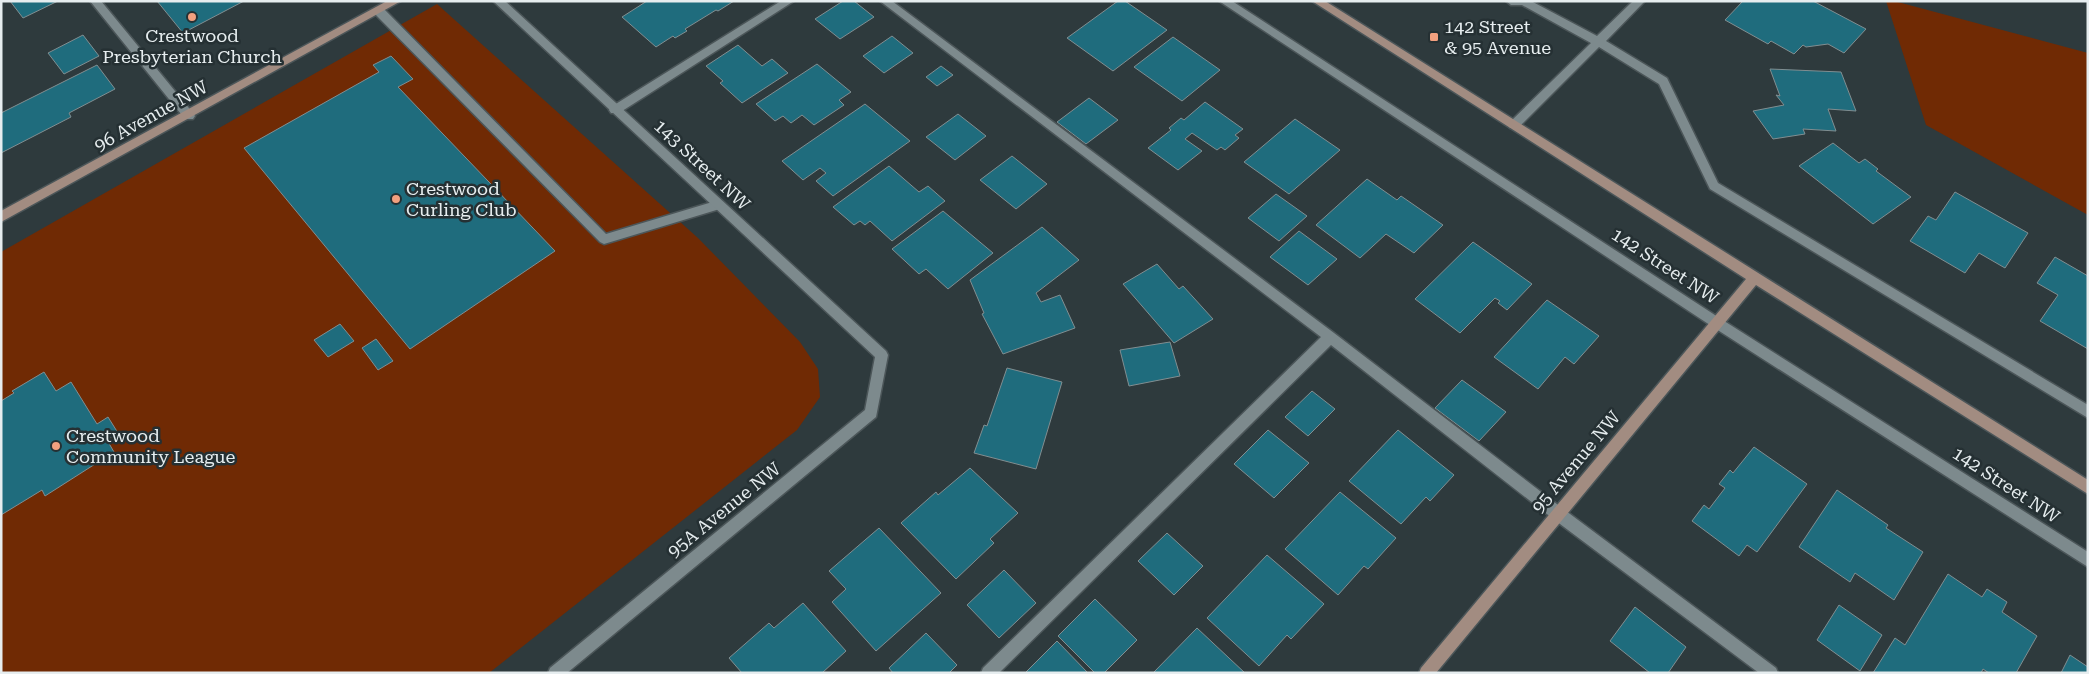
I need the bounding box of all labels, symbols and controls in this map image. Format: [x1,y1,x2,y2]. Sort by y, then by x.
marker: Crestwood Presbyterian Church [186,11,198,23]
place label: 142 Street & 95 Avenue [1444,16,1551,58]
place label: Crestwood Presbyterian Church [102,25,282,67]
marker: 142 Street & 95 Avenue [1428,31,1440,43]
street label: 96 Avenue NW [90,75,212,155]
street label: 143 Street NW [650,115,755,215]
place label: Crestwood Curling Club [406,178,517,220]
marker: Crestwood Curling Club [390,193,402,205]
street label: 142 Street NW [1608,223,1723,308]
street label: 95 Avenue NW [1527,406,1625,517]
place label: Crestwood Community League [66,425,236,467]
marker: Crestwood Community League [50,440,62,452]
street label: 142 Street NW [1949,442,2064,527]
street label: 95A Avenue NW [663,457,785,562]

